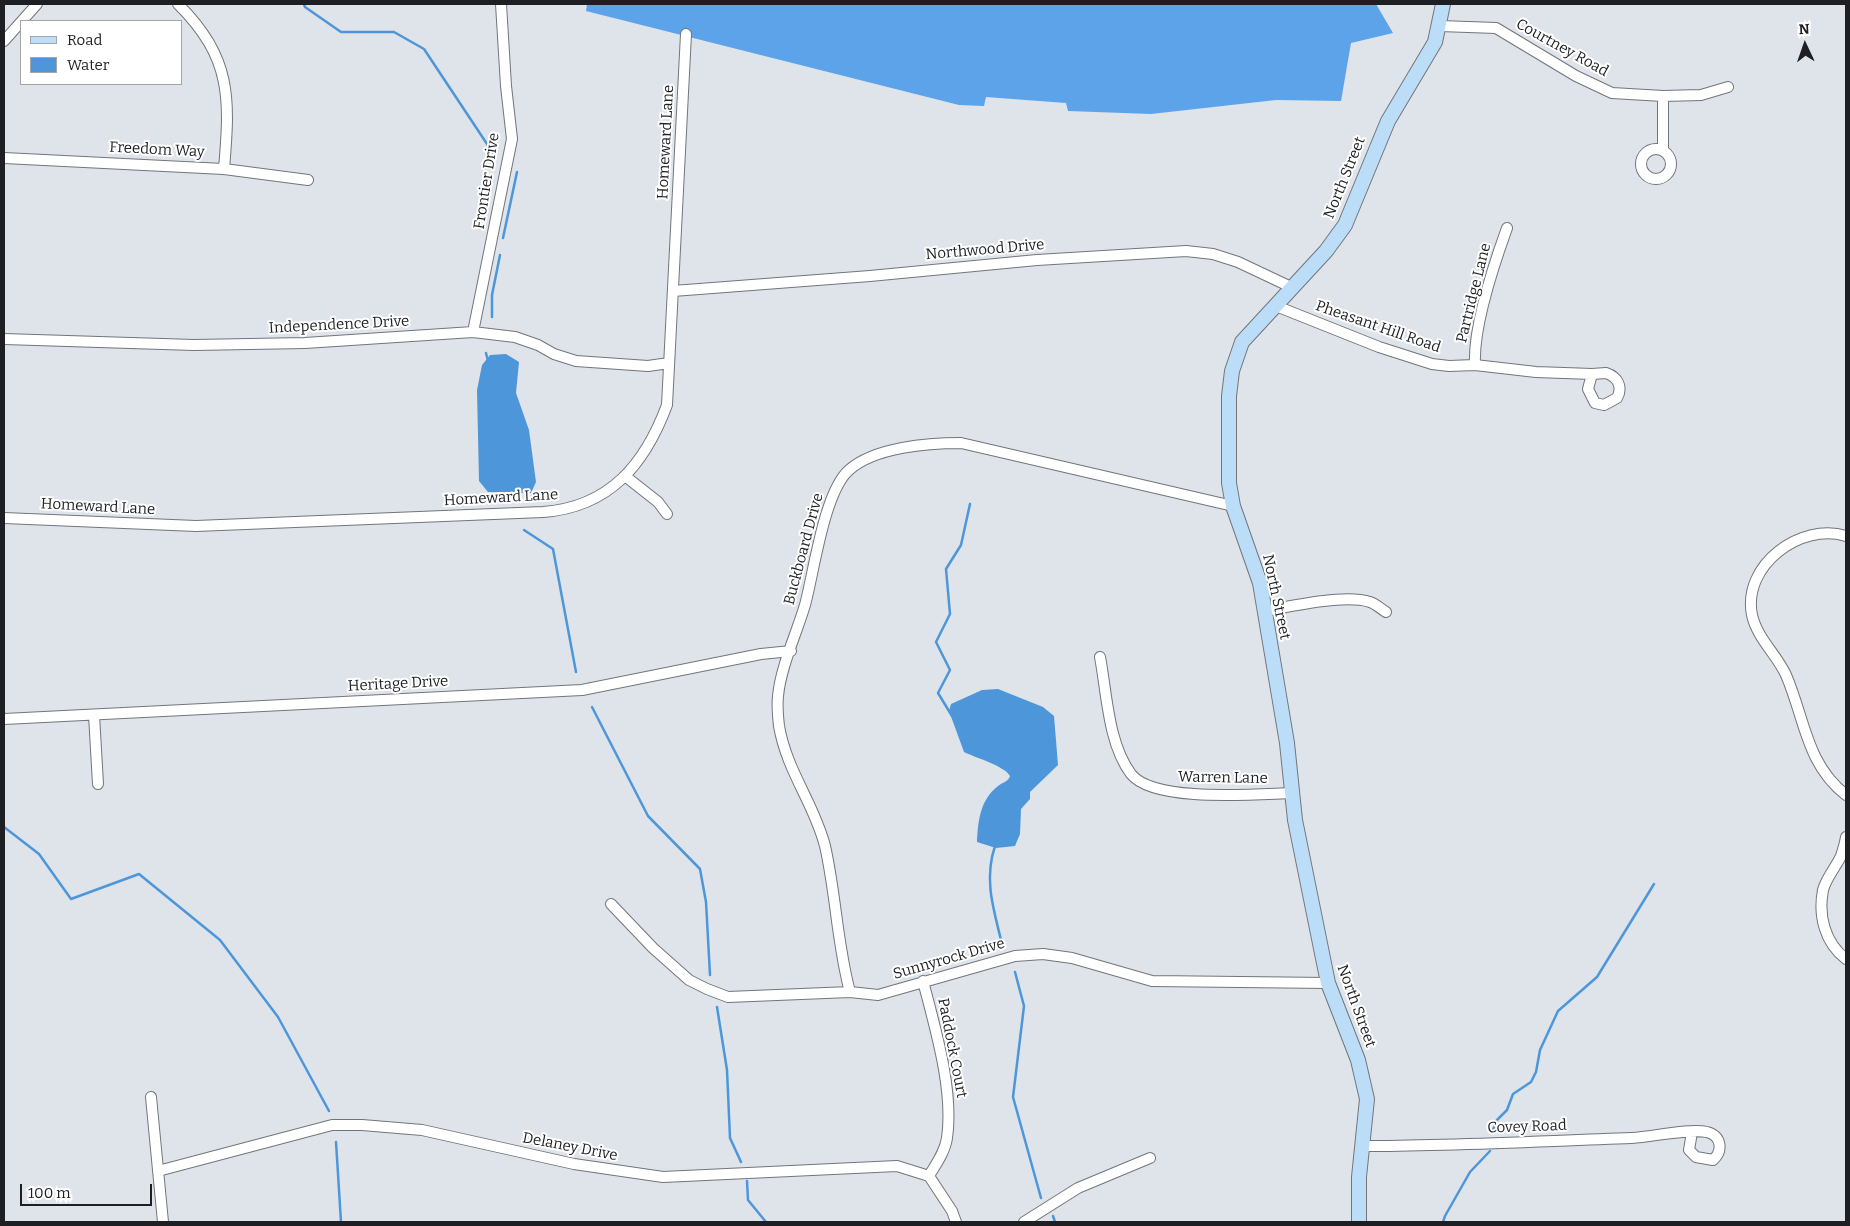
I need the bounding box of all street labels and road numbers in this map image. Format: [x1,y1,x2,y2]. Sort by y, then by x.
street label: Courtney Road [1513,15,1611,81]
street label: Homeward Lane [654,84,678,200]
street label: Frontier Drive [471,132,503,230]
street label: North Street [1320,134,1370,222]
street label: Freedom Way [109,139,205,161]
street label: Northwood Drive [925,236,1045,264]
street label: Partridge Lane [1453,241,1495,345]
street label: Pheasant Hill Road [1313,297,1443,357]
street label: Independence Drive [268,312,410,338]
street label: Homeward Lane [443,486,559,510]
street label: Buckboard Drive [780,491,828,607]
street label: Homeward Lane [40,495,156,519]
street label: North Street [1258,553,1294,641]
street label: Heritage Drive [347,672,449,696]
street label: Warren Lane [1178,768,1268,788]
street label: Sunnyrock Drive [891,934,1007,984]
street label: North Street [1333,962,1379,1050]
street label: Paddock Court [933,997,971,1099]
street label: Covey Road [1487,1117,1567,1137]
street label: Delaney Drive [521,1129,619,1165]

